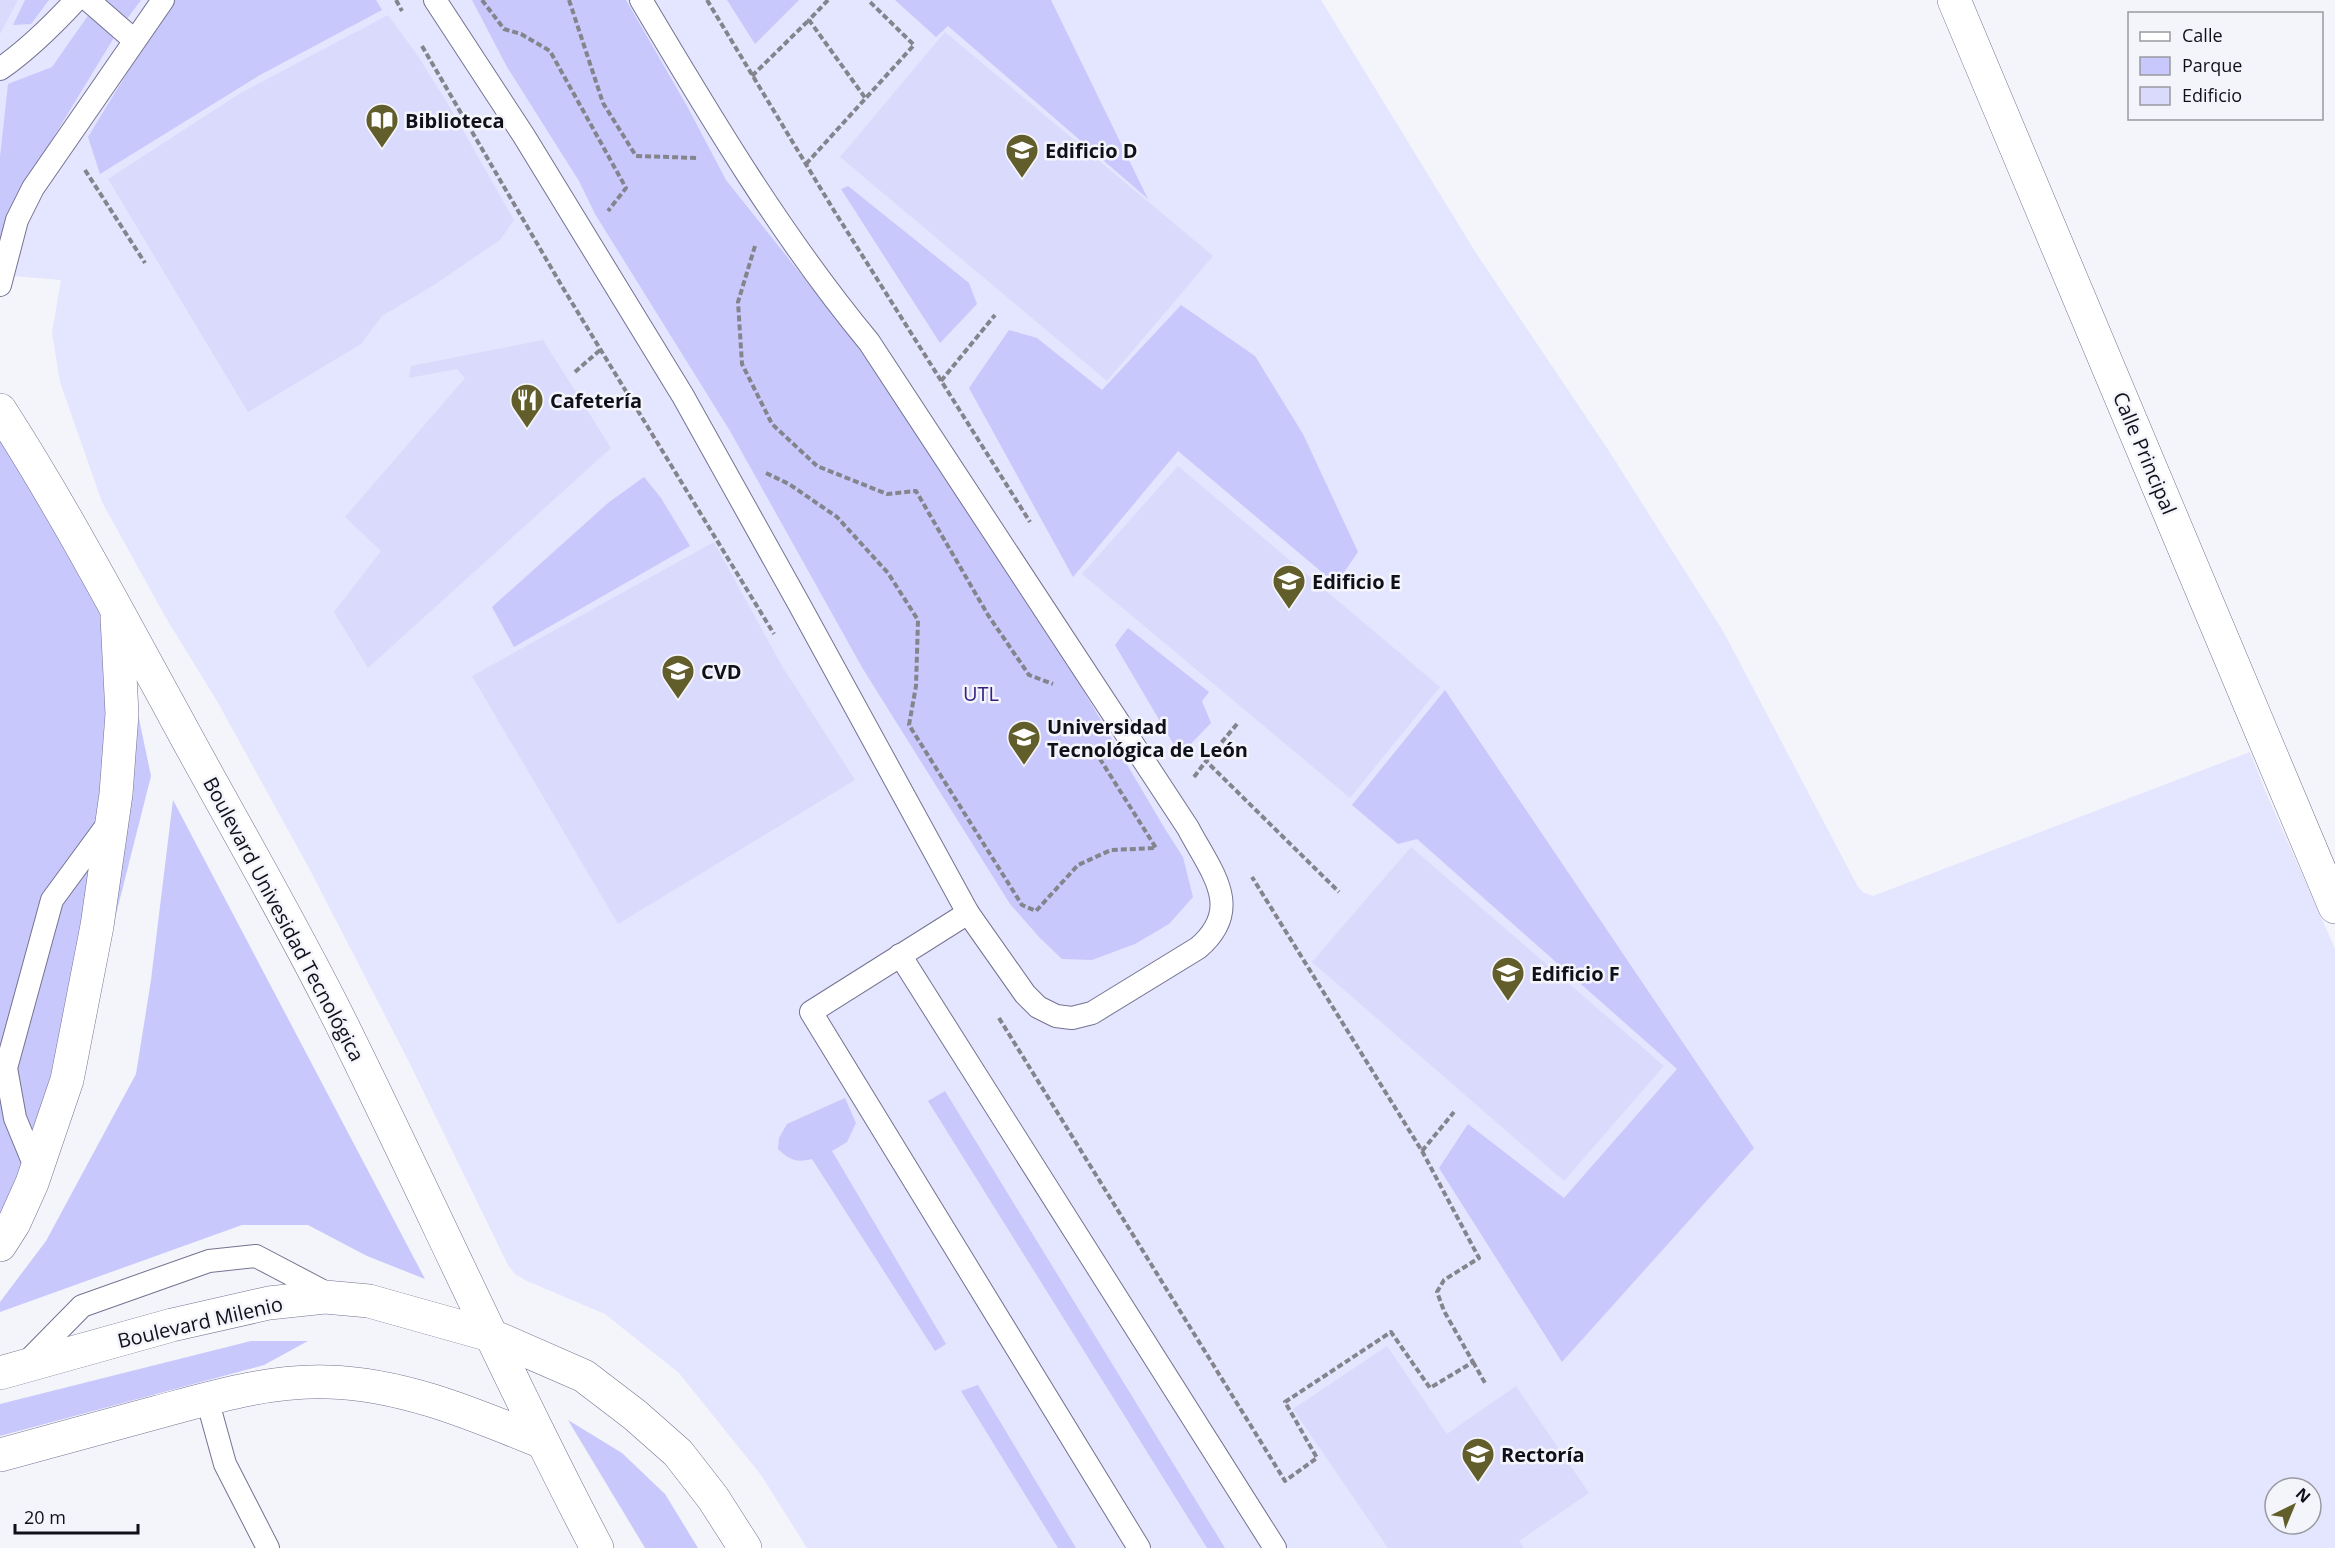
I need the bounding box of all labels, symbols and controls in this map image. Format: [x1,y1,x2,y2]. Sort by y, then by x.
legend [2128,12,2323,120]
text: Calle [2182,23,2223,47]
text: Parque [2182,53,2242,77]
text: Edificio [2182,83,2242,107]
library icon: Biblioteca [364,102,400,149]
place label: Biblioteca [405,107,505,134]
school or university icon: Edificio D [1004,132,1040,179]
place label: Edificio D [1045,137,1138,164]
restaurant icon: Cafetería [509,382,545,429]
place label: Cafetería [550,387,642,414]
street label: Calle Principal [2107,388,2183,518]
school or university icon: Edificio E [1271,563,1307,610]
place label: Edificio E [1312,568,1401,595]
school or university icon: CVD [660,653,696,700]
place label: CVD [701,658,742,685]
park label: UTL [963,680,999,707]
place label: Universidad Tecnológica de León [1047,713,1248,763]
school or university icon: Universidad Tecnológica de León [1006,719,1042,766]
street label: Boulevard Univesidad Tecnológica [197,772,371,1066]
school or university icon: Edificio F [1490,955,1526,1002]
place label: Edificio F [1531,960,1620,987]
street label: Boulevard Milenio [115,1290,285,1354]
school or university icon: Rectoría [1460,1436,1496,1483]
place label: Rectoría [1501,1441,1585,1468]
north arrow [2263,1476,2323,1536]
text: N [2291,1483,2315,1508]
scale bar [15,1497,138,1535]
text: 20 m [24,1505,66,1529]

